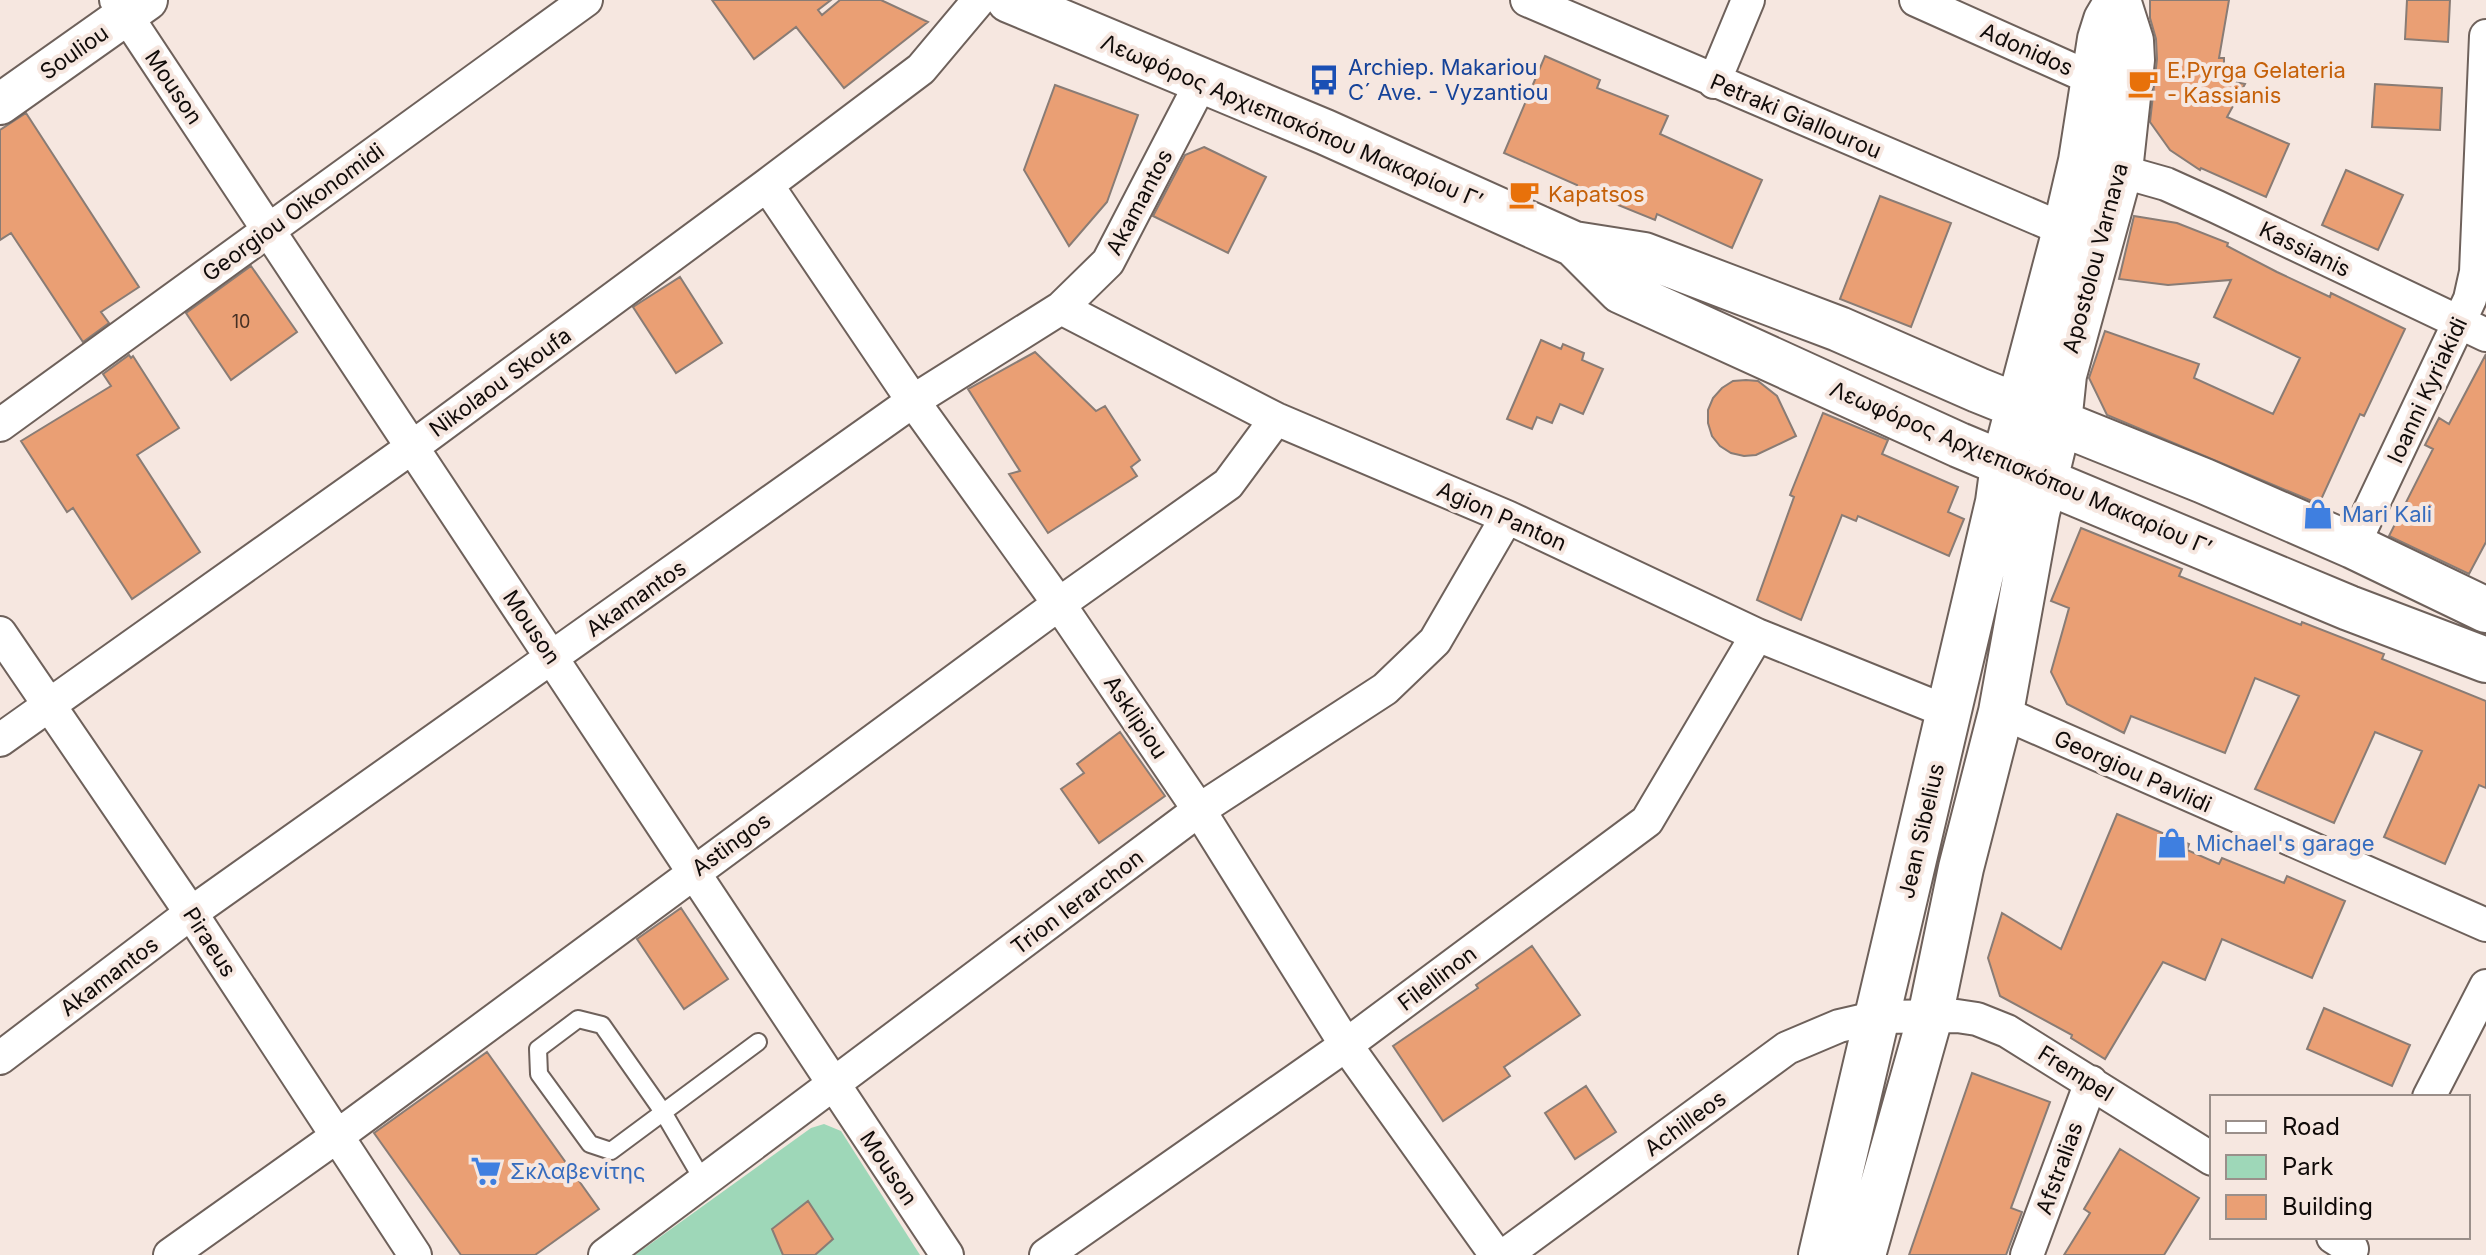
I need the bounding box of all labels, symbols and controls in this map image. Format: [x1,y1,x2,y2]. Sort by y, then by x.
street label: Adonidos [1977,17,2077,81]
street label: Souliou [35,19,113,85]
street label: Λεωφόρος Αρχιεπισκόπου Μακαρίου Γ’ [1097,29,1487,213]
street label: Mouson [140,45,208,129]
place label: Archiep. Makariou C´ Ave. - Vyzantiou [1348,54,1548,105]
place label: E.Pyrga Gelateria - Kassianis [2167,57,2346,108]
bus stop icon: Archiep. Makariou C´ Ave. - Vyzantiou [1307,63,1341,97]
cafe icon: E.Pyrga Gelateria - Kassianis [2126,66,2160,100]
street label: Petraki Giallourou [1707,68,1885,164]
street label: Georgiou Oikonomidi [197,137,389,287]
street label: Akamantos [1100,145,1178,259]
street label: Apostolou Varnava [2057,160,2133,356]
cafe icon: Kapatsos [1507,177,1541,211]
place label: Kapatsos [1548,181,1645,207]
street label: Kassianis [2255,216,2355,282]
house number: 10 [232,311,250,332]
street label: Ioanni Kyriakidi [2382,313,2472,467]
street label: Nikolaou Skoufa [424,322,576,442]
street label: Λεωφόρος Αρχιεπισκόπου Μακαρίου Γ’ [1826,376,2216,560]
street label: Agion Panton [1433,476,1571,556]
shop icon: Mari Kali [2301,497,2335,531]
place label: Mari Kali [2342,501,2432,527]
street label: Akamantos [581,554,691,642]
street label: Mouson [498,585,566,669]
street label: Asklipiou [1099,671,1173,763]
street label: Georgiou Pavlidi [2050,725,2216,817]
street label: Jean Sibelius [1893,761,1949,901]
street label: Astingos [687,807,775,881]
shop icon: Michael's garage [2155,826,2189,860]
place label: Michael's garage [2196,830,2374,856]
street label: Trion Ierarchon [1006,844,1148,960]
street label: Piraeus [178,902,242,982]
street label: Akamantos [55,931,163,1021]
street label: Filellinon [1393,940,1481,1016]
street label: Frempel [2033,1040,2119,1106]
street label: Achilleos [1639,1085,1731,1161]
legend [2210,1095,2470,1239]
text: Road [2282,1112,2340,1141]
street label: Afstralias [2030,1118,2088,1218]
street label: Mouson [855,1126,923,1210]
text: Park [2282,1152,2333,1181]
supermarket icon: Σκλαβενίτης [469,1154,503,1188]
place label: Σκλαβενίτης [510,1158,645,1184]
text: Building [2282,1192,2373,1221]

